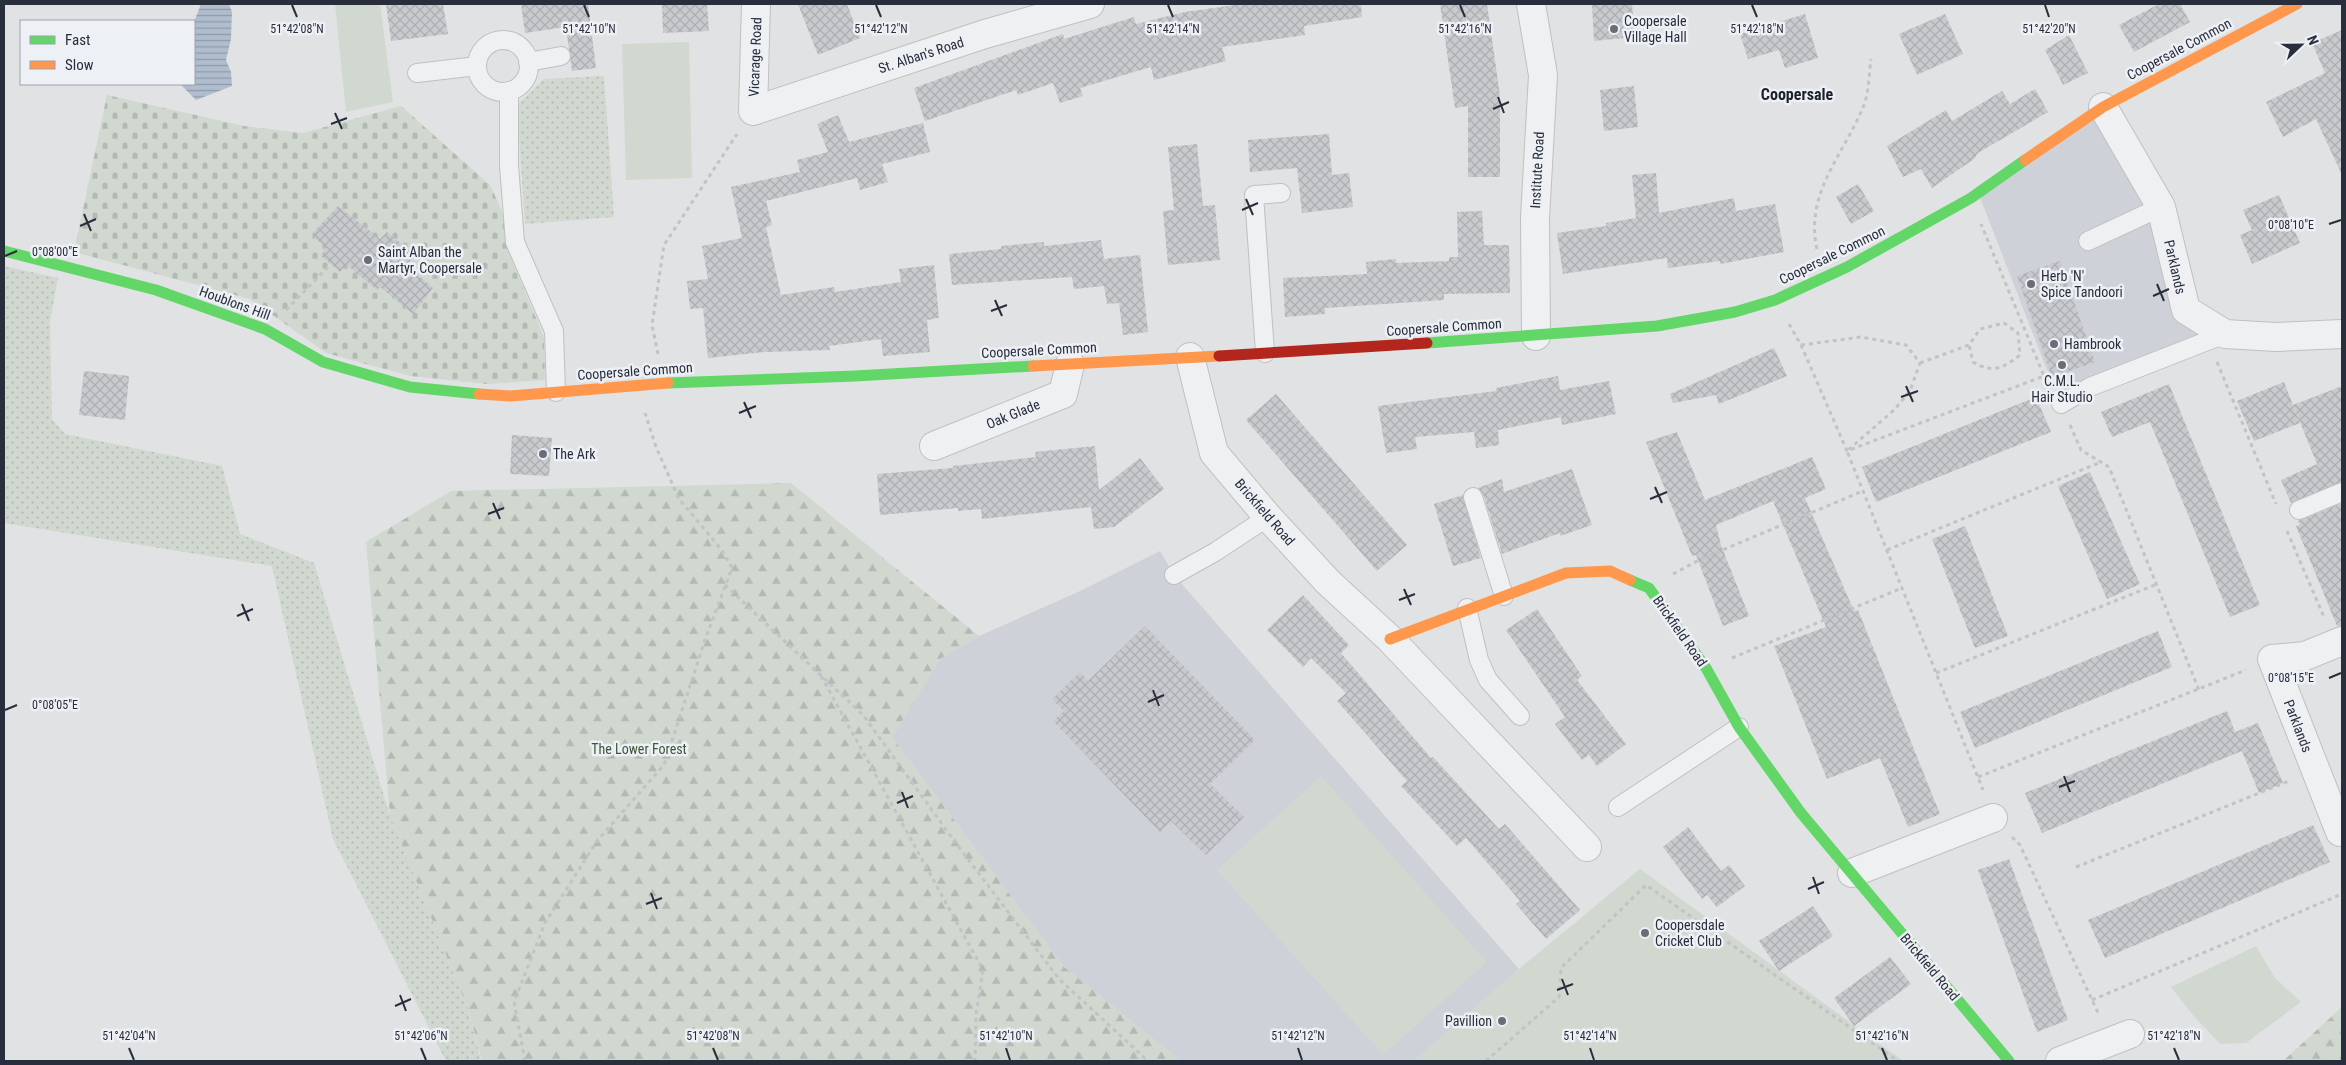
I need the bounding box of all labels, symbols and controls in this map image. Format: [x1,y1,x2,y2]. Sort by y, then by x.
place label: Coopersale Village Hall [1624,13,1687,45]
street label: Coopersale Common [2124,15,2234,83]
street label: Vicarage Road [746,17,764,97]
legend [20,20,195,85]
north arrow [2276,20,2326,70]
text: 51°42'08"N [270,22,324,36]
text: 51°42'10"N [562,22,616,36]
text: 51°42'12"N [854,22,908,36]
text: 51°42'14"N [1146,22,1200,36]
text: 51°42'16"N [1438,22,1492,36]
text: 51°42'18"N [1730,22,1784,36]
text: 51°42'20"N [2022,22,2076,36]
marker: Coopersale Village Hall [1608,23,1620,35]
text: Fast [65,31,90,49]
text: N [2304,33,2322,47]
street label: St. Alban's Road [876,34,966,76]
text: Slow [65,56,94,74]
district label: Coopersale [1761,85,1834,104]
street label: Institute Road [1527,131,1547,209]
text: 0°08'10"E [2268,218,2314,232]
street label: Coopersale Common [1777,222,1887,288]
street label: Parklands [2161,238,2189,296]
place label: Saint Alban the Martyr, Coopersale [378,244,482,276]
text: 0°08'00"E [32,245,78,259]
marker: Saint Alban the Martyr, Coopersale [362,254,374,266]
place label: Herb 'N' Spice Tandoori [2041,268,2123,300]
marker: Herb 'N' Spice Tandoori [2025,278,2037,290]
street label: Houblons Hill [197,283,273,323]
street label: Coopersale Common [1386,315,1502,339]
place label: Hambrook [2064,336,2122,352]
marker: Hambrook [2048,338,2060,350]
street label: Coopersale Common [981,339,1097,361]
street label: Coopersale Common [577,359,693,383]
marker: C.M.L. Hair Studio [2056,359,2068,371]
place label: C.M.L. Hair Studio [2031,373,2093,405]
street label: Oak Glade [984,396,1043,432]
place label: The Ark [553,446,596,462]
marker: The Ark [537,448,549,460]
street label: Brickfield Road [1232,476,1298,548]
street label: Brickfield Road [1650,592,1710,670]
text: 0°08'15"E [2268,671,2314,685]
street label: Parklands [2281,697,2315,755]
text: 0°08'05"E [32,698,78,712]
park label: The Lower Forest [591,741,687,757]
place label: Coopersdale Cricket Club [1655,917,1725,949]
marker: Coopersdale Cricket Club [1639,927,1651,939]
street label: Brickfield Road [1897,930,1963,1004]
place label: Pavillion [1445,1013,1492,1029]
marker: Pavillion [1496,1015,1508,1027]
text: 51°42'04"N [102,1029,156,1043]
text: 51°42'06"N [394,1029,448,1043]
text: 51°42'08"N [686,1029,740,1043]
text: 51°42'10"N [979,1029,1033,1043]
text: 51°42'12"N [1271,1029,1325,1043]
text: 51°42'14"N [1563,1029,1617,1043]
text: 51°42'16"N [1855,1029,1909,1043]
text: 51°42'18"N [2147,1029,2201,1043]

